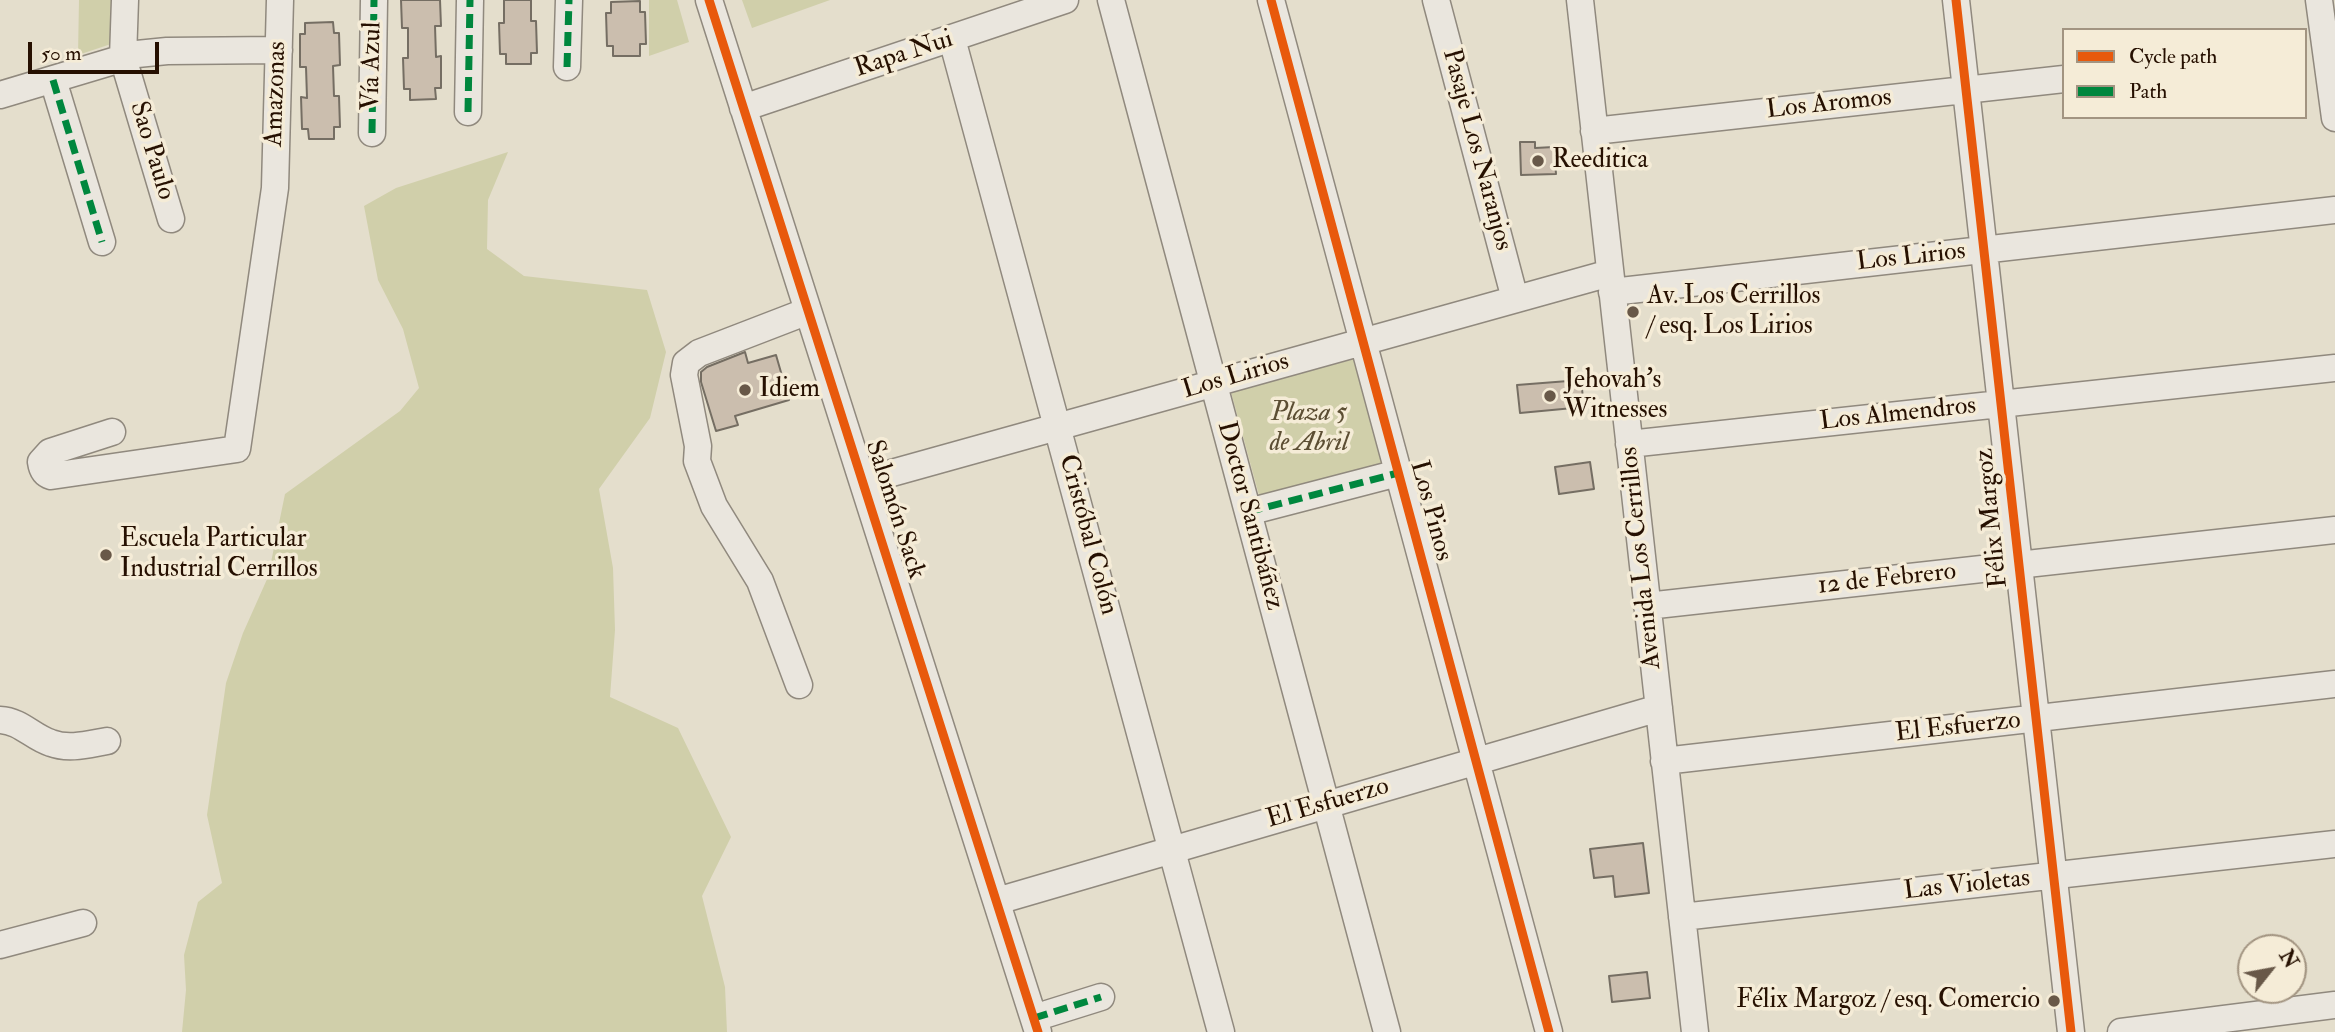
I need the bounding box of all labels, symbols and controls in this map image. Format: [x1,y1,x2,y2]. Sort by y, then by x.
street label: Vía Azul [357,21,389,111]
street label: Rapa Nui [851,24,957,86]
scale bar [32,28,163,72]
legend [2062,28,2307,119]
text: 50 m [41,40,82,67]
street label: Amazonas [260,41,294,147]
text: Cycle path [2129,43,2217,70]
street label: Pasaje Los Naranjos [1434,46,1518,254]
text: Path [2129,78,2167,105]
street label: Los Aromos [1765,83,1893,127]
street label: Sao Paulo [121,98,181,204]
place label: Reeditica [1552,145,1648,177]
marker: Reeditica [1530,153,1546,169]
street label: Los Lirios [1855,237,1967,279]
place label: Av. Los Cerrillos / esq. Los Lirios [1647,281,1821,342]
marker: Av. Los Cerrillos / esq. Los Lirios [1625,304,1641,320]
street label: Los Lirios [1179,347,1293,407]
place label: Jehovah's Witnesses [1564,365,1668,426]
place label: Idiem [759,374,820,406]
marker: Idiem [737,382,753,398]
marker: Jehovah's Witnesses [1542,388,1558,404]
street label: Los Almendros [1818,391,1978,439]
park label: Plaza 5 de Abril [1270,398,1348,460]
street label: Doctor Santibáñez [1209,418,1289,614]
street label: Salomón Sack [857,437,931,583]
street label: Avenida Los Cerrillos [1615,445,1669,671]
street label: Félix Margoz [1970,447,2016,589]
street label: Cristóbal Colón [1051,451,1123,619]
street label: Los Pinos [1402,457,1458,565]
place label: Escuela Particular Industrial Cerrillos [120,524,318,586]
marker: Escuela Particular Industrial Cerrillos [98,547,114,563]
street label: 12 de Febrero [1816,557,1958,603]
street label: El Esfuerzo [1894,706,2022,750]
street label: El Esfuerzo [1263,772,1393,836]
street label: Las Violetas [1902,864,2032,908]
north arrow [2237,934,2307,1004]
text: N [2274,946,2303,973]
place label: Félix Margoz / esq. Comercio [1736,985,2040,1017]
marker: Félix Margoz / esq. Comercio [2046,993,2062,1009]

